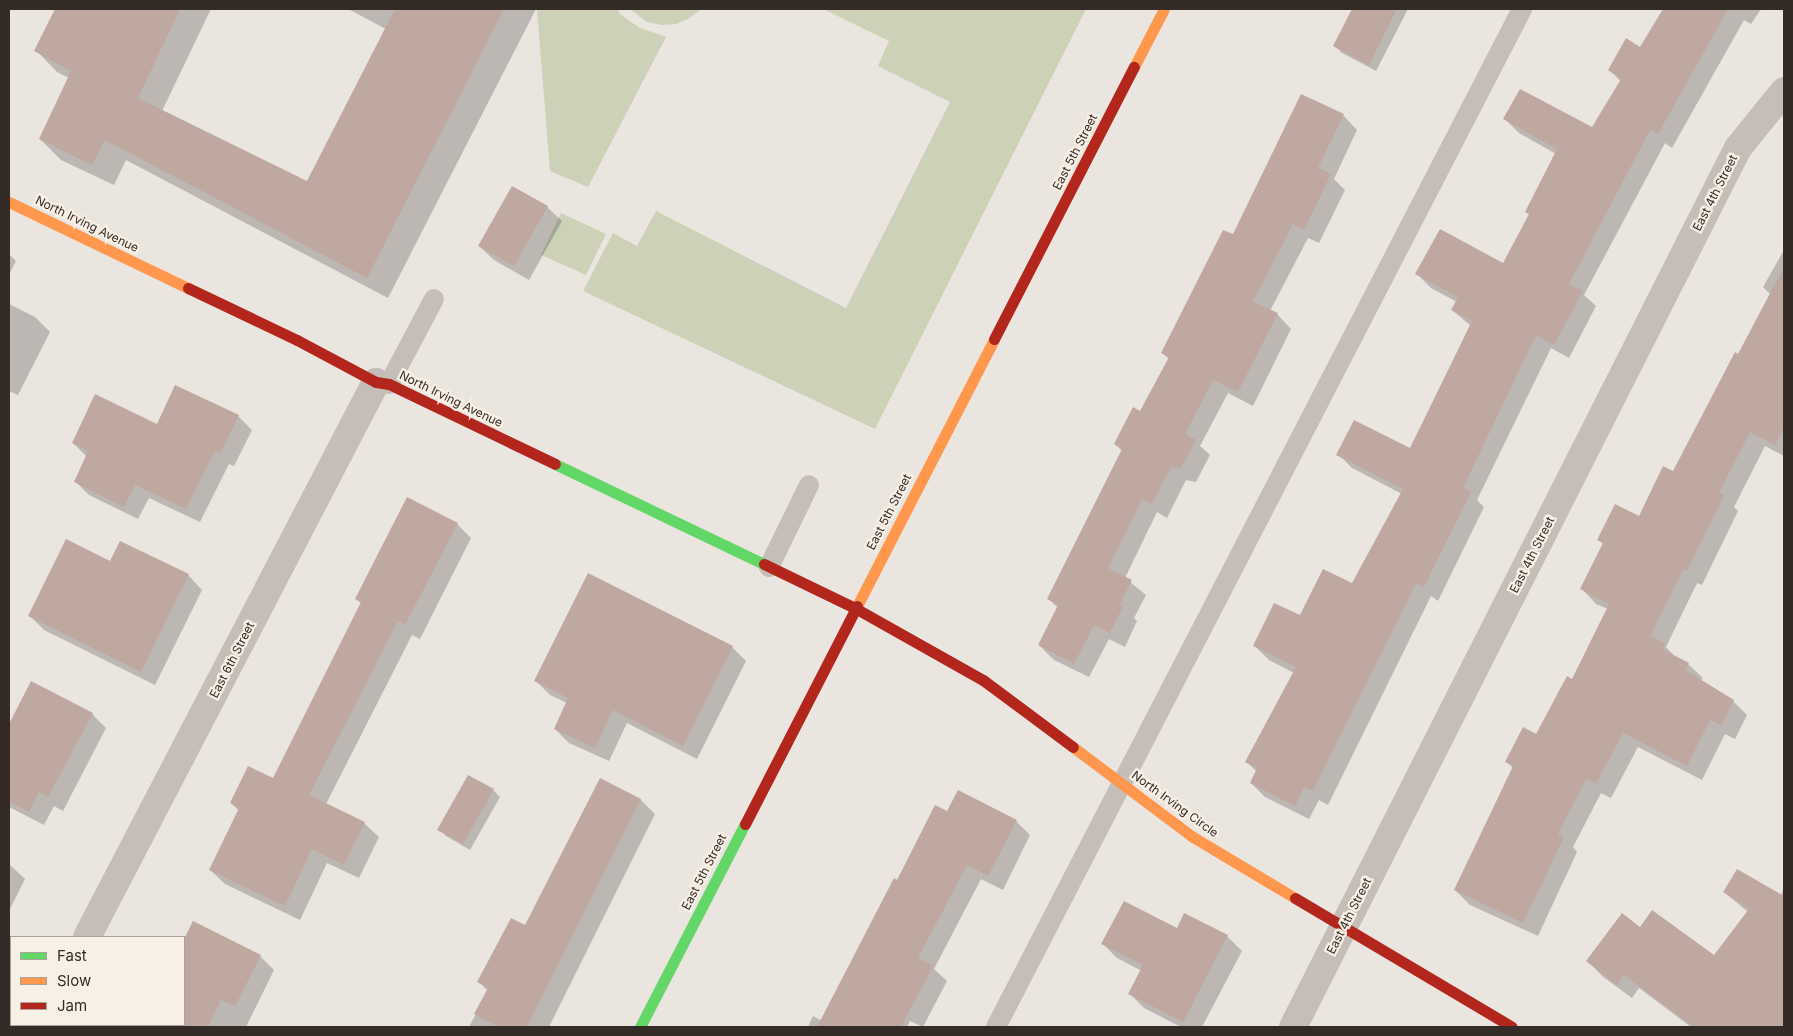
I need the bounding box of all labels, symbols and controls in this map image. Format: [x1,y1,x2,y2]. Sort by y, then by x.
street label: East 5th Street [1050,112,1100,192]
street label: East 4th Street [1690,152,1740,234]
street label: North Irving Avenue [33,193,141,255]
street label: North Irving Avenue [397,368,505,430]
street label: East 5th Street [864,472,914,552]
street label: East 4th Street [1507,514,1557,596]
street label: East 6th Street [207,620,257,700]
street label: North Irving Circle [1129,768,1221,840]
street label: East 5th Street [679,832,729,912]
street label: East 4th Street [1324,875,1374,957]
legend [10,936,185,1026]
text: Fast [57,946,87,965]
text: Slow [57,971,91,990]
text: Jam [57,996,87,1015]

